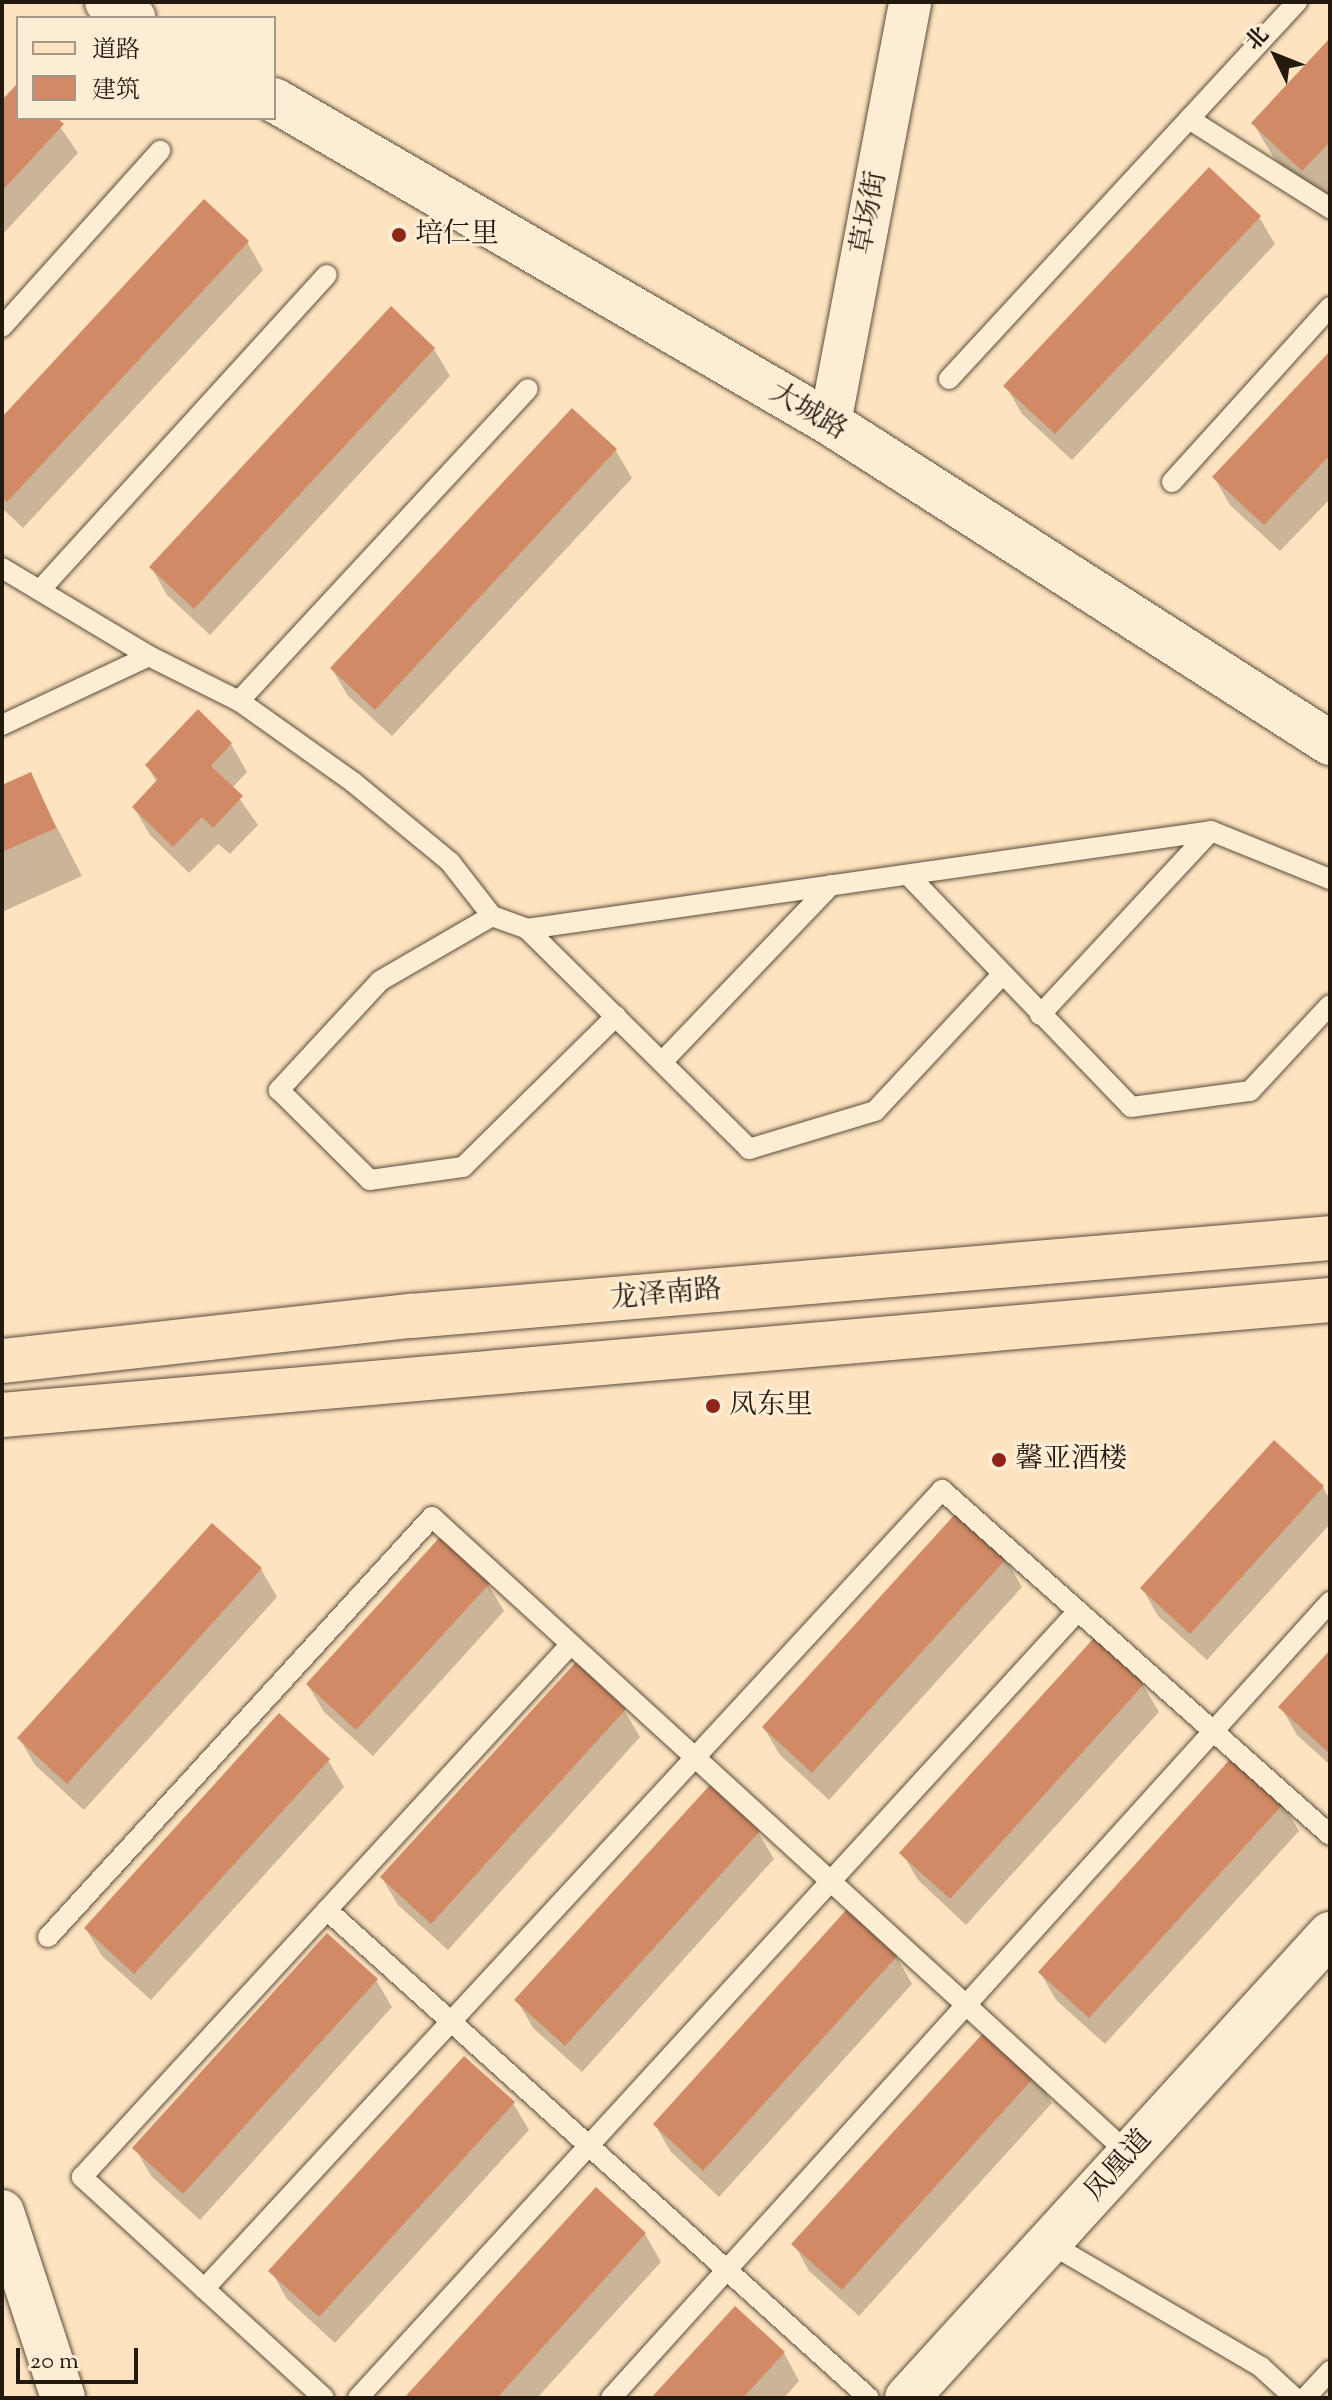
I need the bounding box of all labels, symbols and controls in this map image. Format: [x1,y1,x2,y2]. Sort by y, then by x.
legend [16,16,276,120]
north arrow [1236,16,1316,96]
text: 北 [1239,21,1278,59]
text: 道路 [92,34,140,68]
text: 建筑 [92,74,140,108]
street label: 草场街 [845,169,895,257]
place label: 培仁里 [415,218,499,252]
marker: 培仁里 [390,226,408,244]
street label: 大城路 [763,376,853,448]
street label: 龙泽南路 [609,1273,723,1317]
place label: 凤东里 [729,1389,813,1423]
marker: 凤东里 [704,1397,722,1415]
place label: 馨亚酒楼 [1015,1443,1127,1477]
marker: 馨亚酒楼 [990,1451,1008,1469]
street label: 凤凰道 [1078,2124,1160,2208]
scale bar [20,2332,142,2382]
text: 20 m [30,2345,79,2379]

